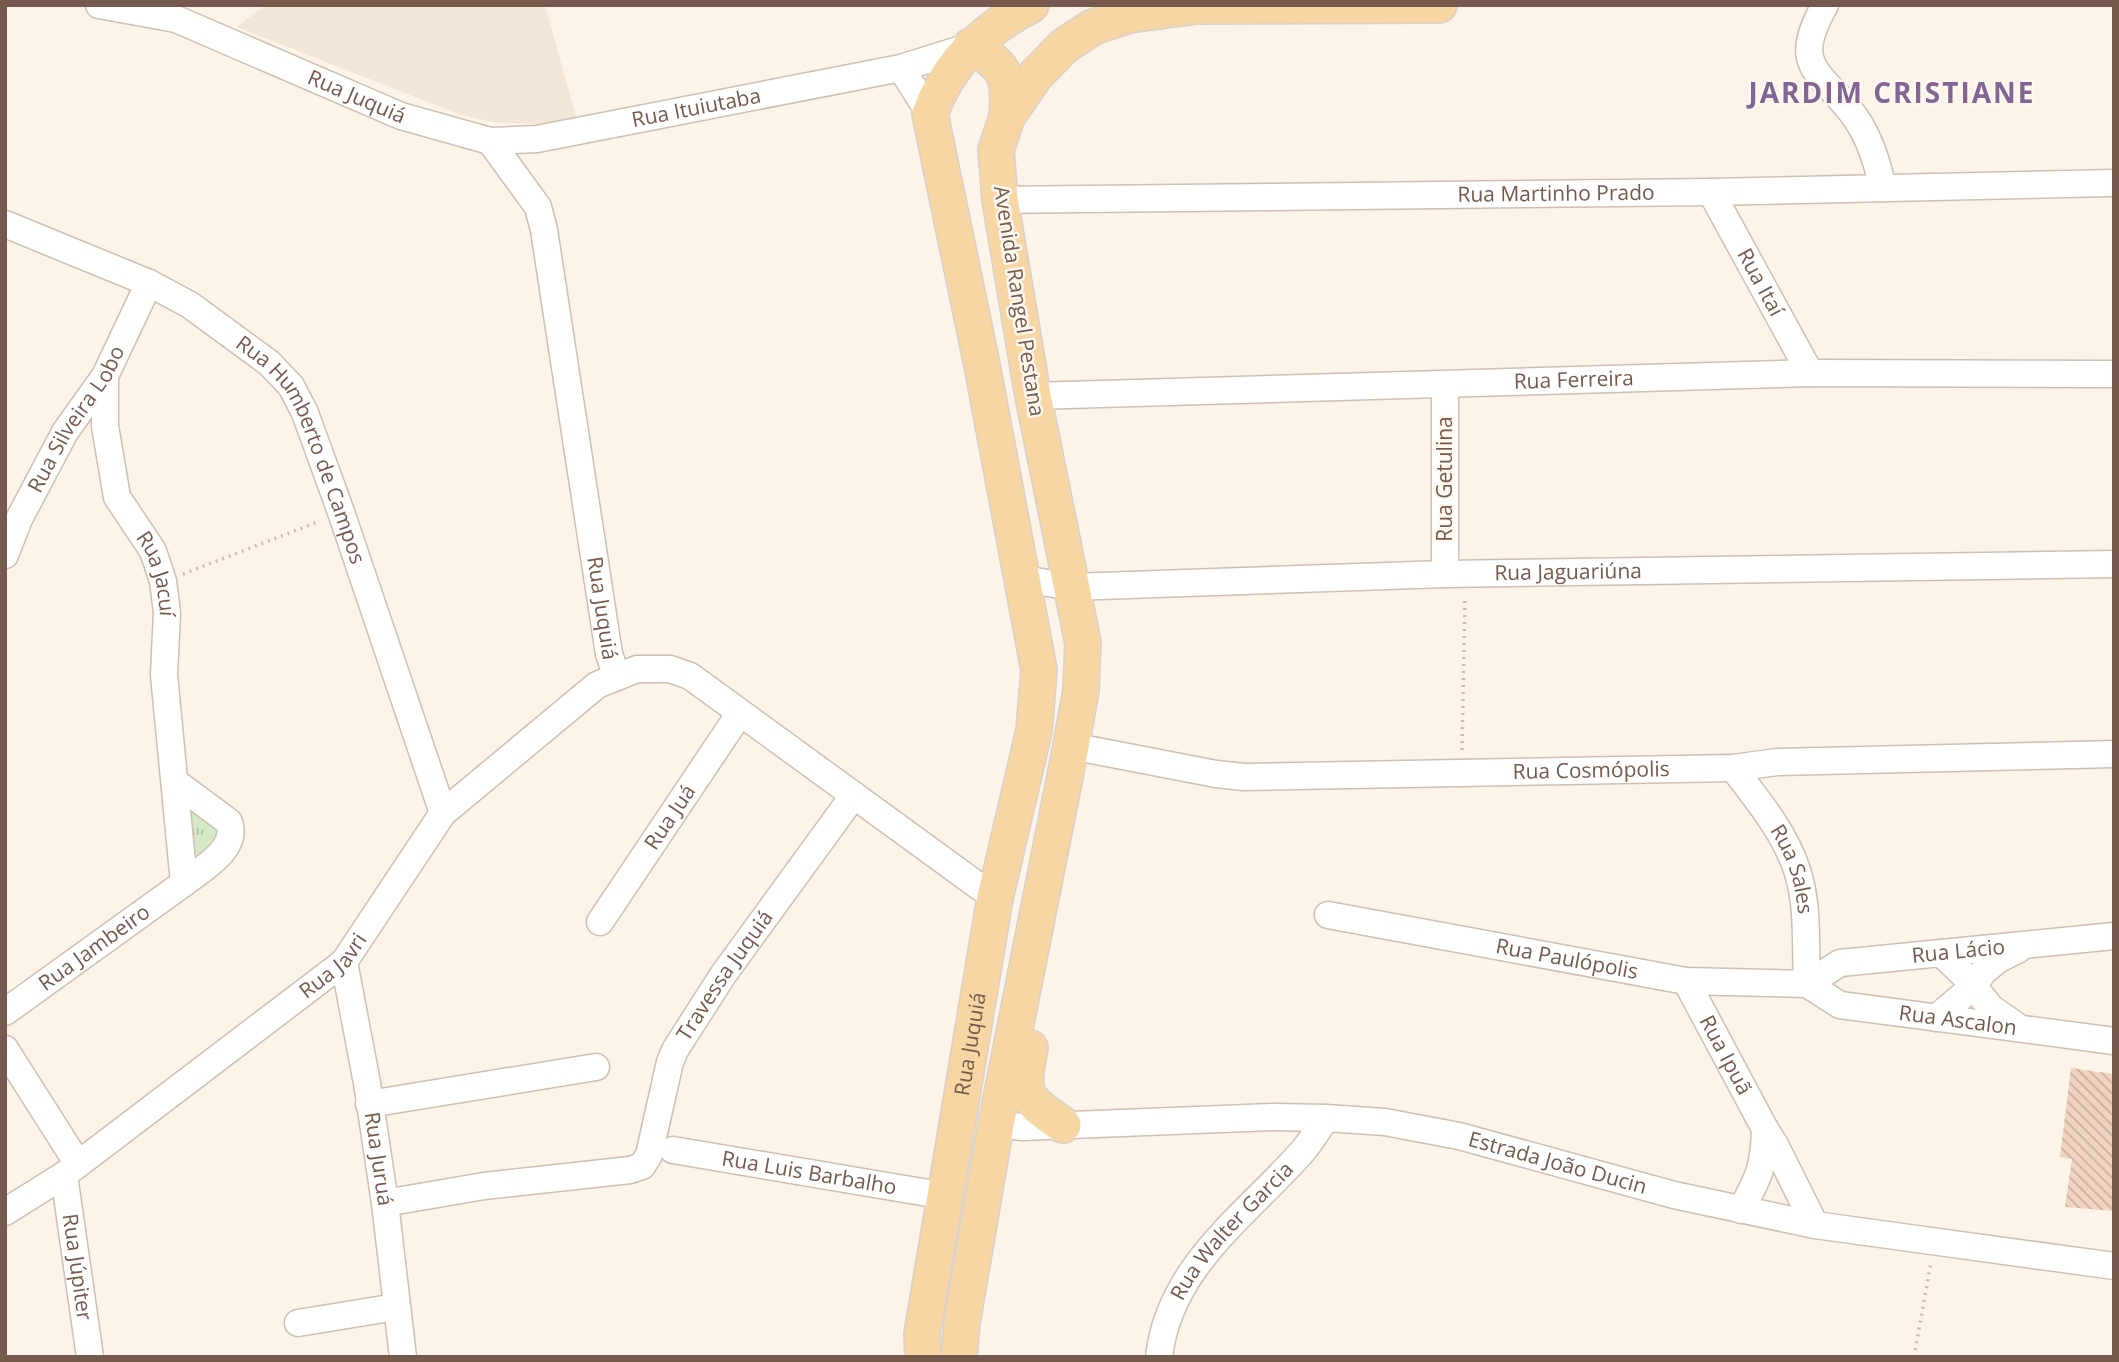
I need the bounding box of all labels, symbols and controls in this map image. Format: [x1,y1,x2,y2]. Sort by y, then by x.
street label: Rua Juquiá [304,62,410,129]
district label: JARDIM CRISTIANE [1745,73,2036,111]
street label: Rua Ituiutaba [629,81,763,133]
street label: Rua Martinho Prado [1457,178,1655,208]
street label: Avenida Rangel Pestana [988,183,1052,418]
street label: Rua Itaí [1731,243,1792,321]
street label: Rua Humberto de Campos [231,328,373,567]
street label: Rua Silveira Lobo [20,341,130,497]
street label: Rua Ferreira [1513,363,1634,395]
street label: Rua Getulina [1430,416,1458,542]
street label: Rua Jacuí [130,525,182,618]
street label: Rua Juquiá [581,554,625,662]
street label: Rua Jaguariúna [1494,556,1642,586]
street label: Rua Cosmópolis [1512,754,1670,785]
street label: Rua Juá [637,779,701,855]
street label: Rua Sales [1765,819,1820,915]
street label: Rua Jambeiro [32,897,155,997]
street label: Travessa Juquiá [670,904,779,1046]
street label: Rua Javri [293,927,372,1004]
street label: Rua Paulópolis [1494,931,1641,985]
street label: Rua Lácio [1910,932,2006,969]
street label: Rua Juquiá [947,990,992,1098]
street label: Rua Ascalon [1897,998,2019,1041]
street label: Rua Ipuã [1694,1010,1759,1099]
street label: Rua Juruá [359,1110,400,1208]
street label: Estrada João Ducin [1465,1124,1650,1200]
street label: Rua Luis Barbalho [720,1143,899,1200]
street label: Rua Walter Garcia [1163,1155,1299,1305]
street label: Rua Júpiter [57,1212,100,1323]

